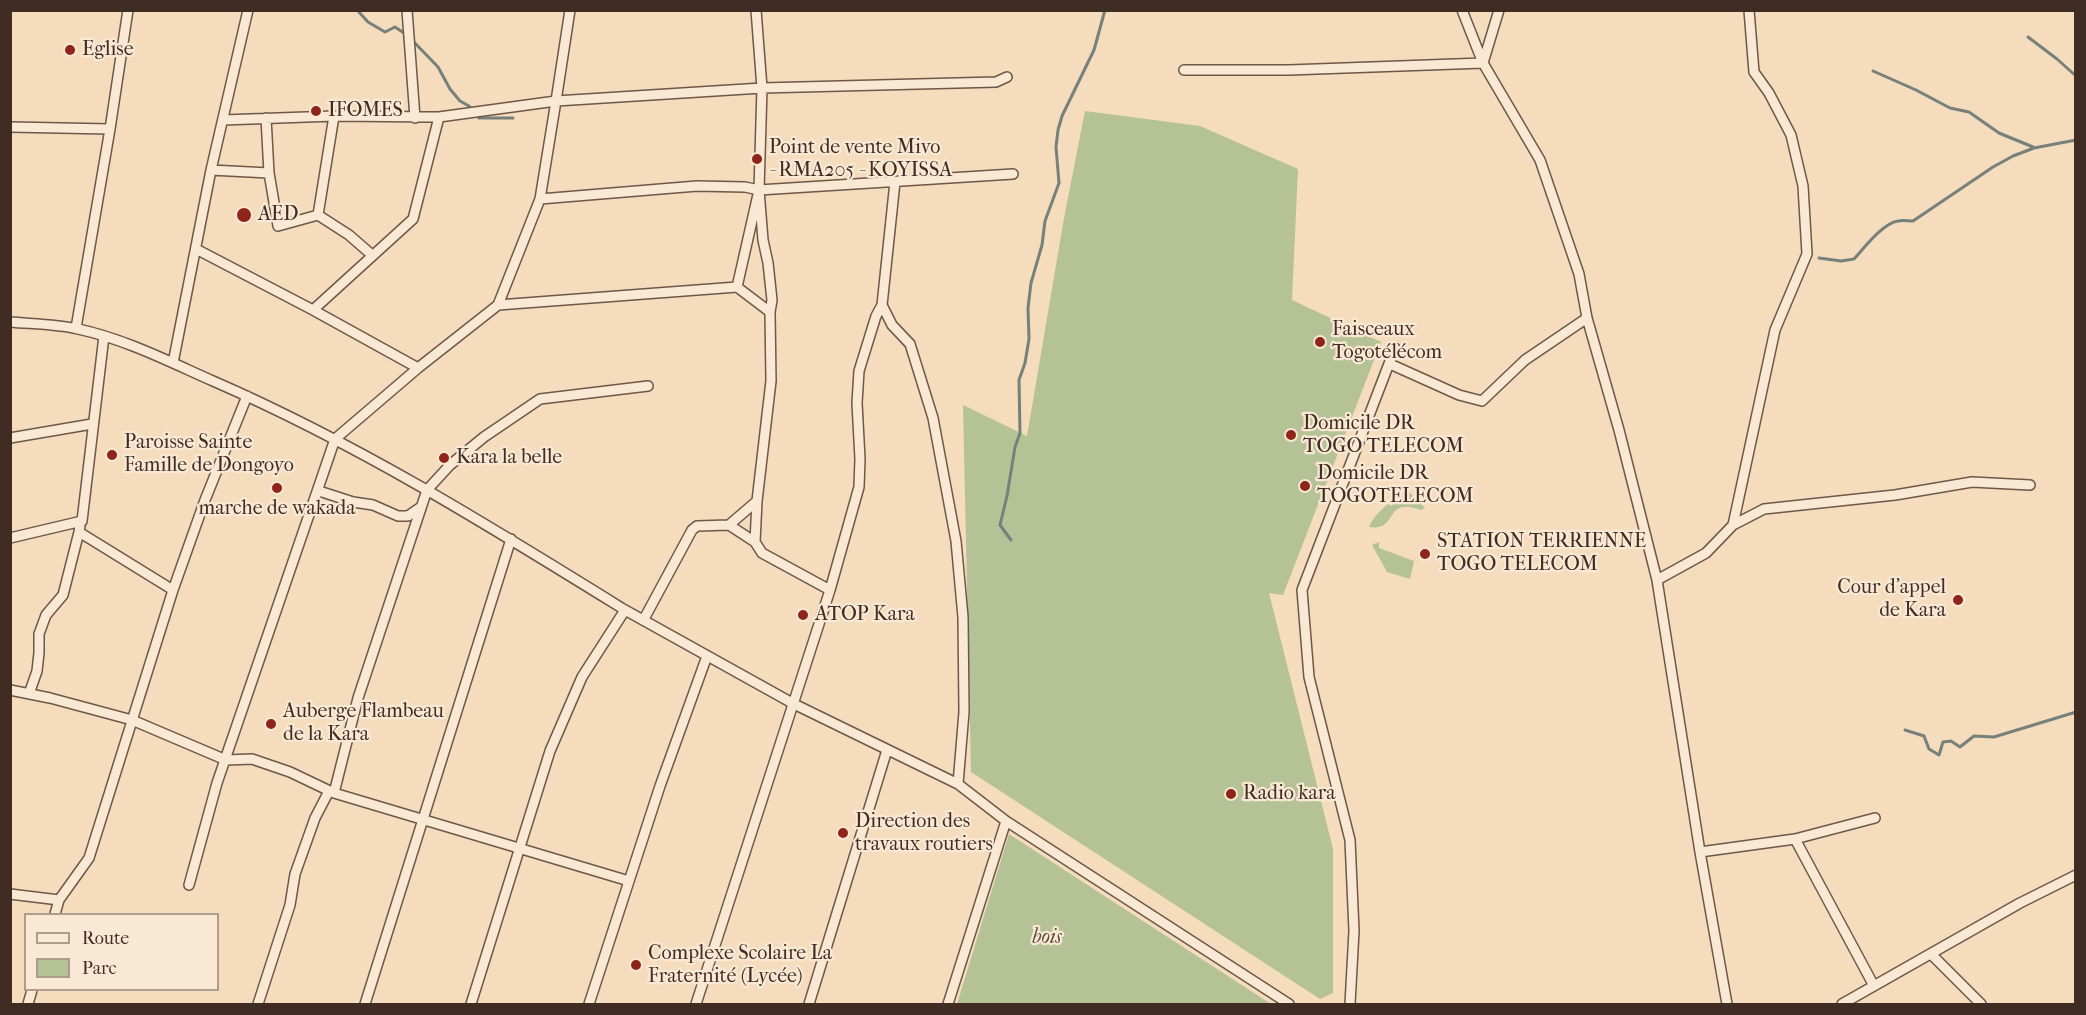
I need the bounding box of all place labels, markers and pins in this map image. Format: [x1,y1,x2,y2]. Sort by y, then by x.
place label: Eglise [82,38,134,62]
marker: Eglise [63,43,77,57]
place label: IFOMES [328,99,403,123]
marker: IFOMES [309,104,323,118]
place label: Point de vente Mivo - RMA205 - KOYISSA [769,136,952,183]
marker: Point de vente Mivo - RMA205 - KOYISSA [750,152,764,166]
place label: AED [258,203,298,227]
marker: AED [235,206,253,224]
place label: Faisceaux Togotélécom [1332,318,1442,365]
marker: Faisceaux Togotélécom [1313,335,1327,349]
place label: Domicile DR TOGO TELECOM [1303,412,1464,459]
marker: Domicile DR TOGO TELECOM [1284,428,1298,442]
place label: Paroisse Sainte Famille de Dongoyo [124,431,294,478]
place label: Kara la belle [456,446,562,470]
marker: Paroisse Sainte Famille de Dongoyo [105,448,119,462]
marker: Kara la belle [437,451,451,465]
place label: Domicile DR TOGOTELECOM [1317,462,1474,509]
marker: Domicile DR TOGOTELECOM [1298,479,1312,493]
marker: marche de wakada [270,481,284,495]
place label: marche de wakada [199,497,355,521]
place label: STATION TERRIENNE TOGO TELECOM [1437,530,1646,577]
marker: STATION TERRIENNE TOGO TELECOM [1418,547,1432,561]
place label: Cour d'appel de Kara [1837,576,1946,623]
marker: Cour d'appel de Kara [1951,593,1965,607]
place label: ATOP Kara [815,603,915,627]
marker: ATOP Kara [796,608,810,622]
place label: Auberge Flambeau de la Kara [283,700,444,747]
marker: Auberge Flambeau de la Kara [264,717,278,731]
place label: Radio kara [1243,782,1335,806]
marker: Radio kara [1224,787,1238,801]
place label: Direction des travaux routiers [855,810,993,857]
marker: Direction des travaux routiers [836,826,850,840]
place label: Complexe Scolaire La Fraternité (Lycée) [648,942,832,989]
marker: Complexe Scolaire La Fraternité (Lycée) [629,958,643,972]

